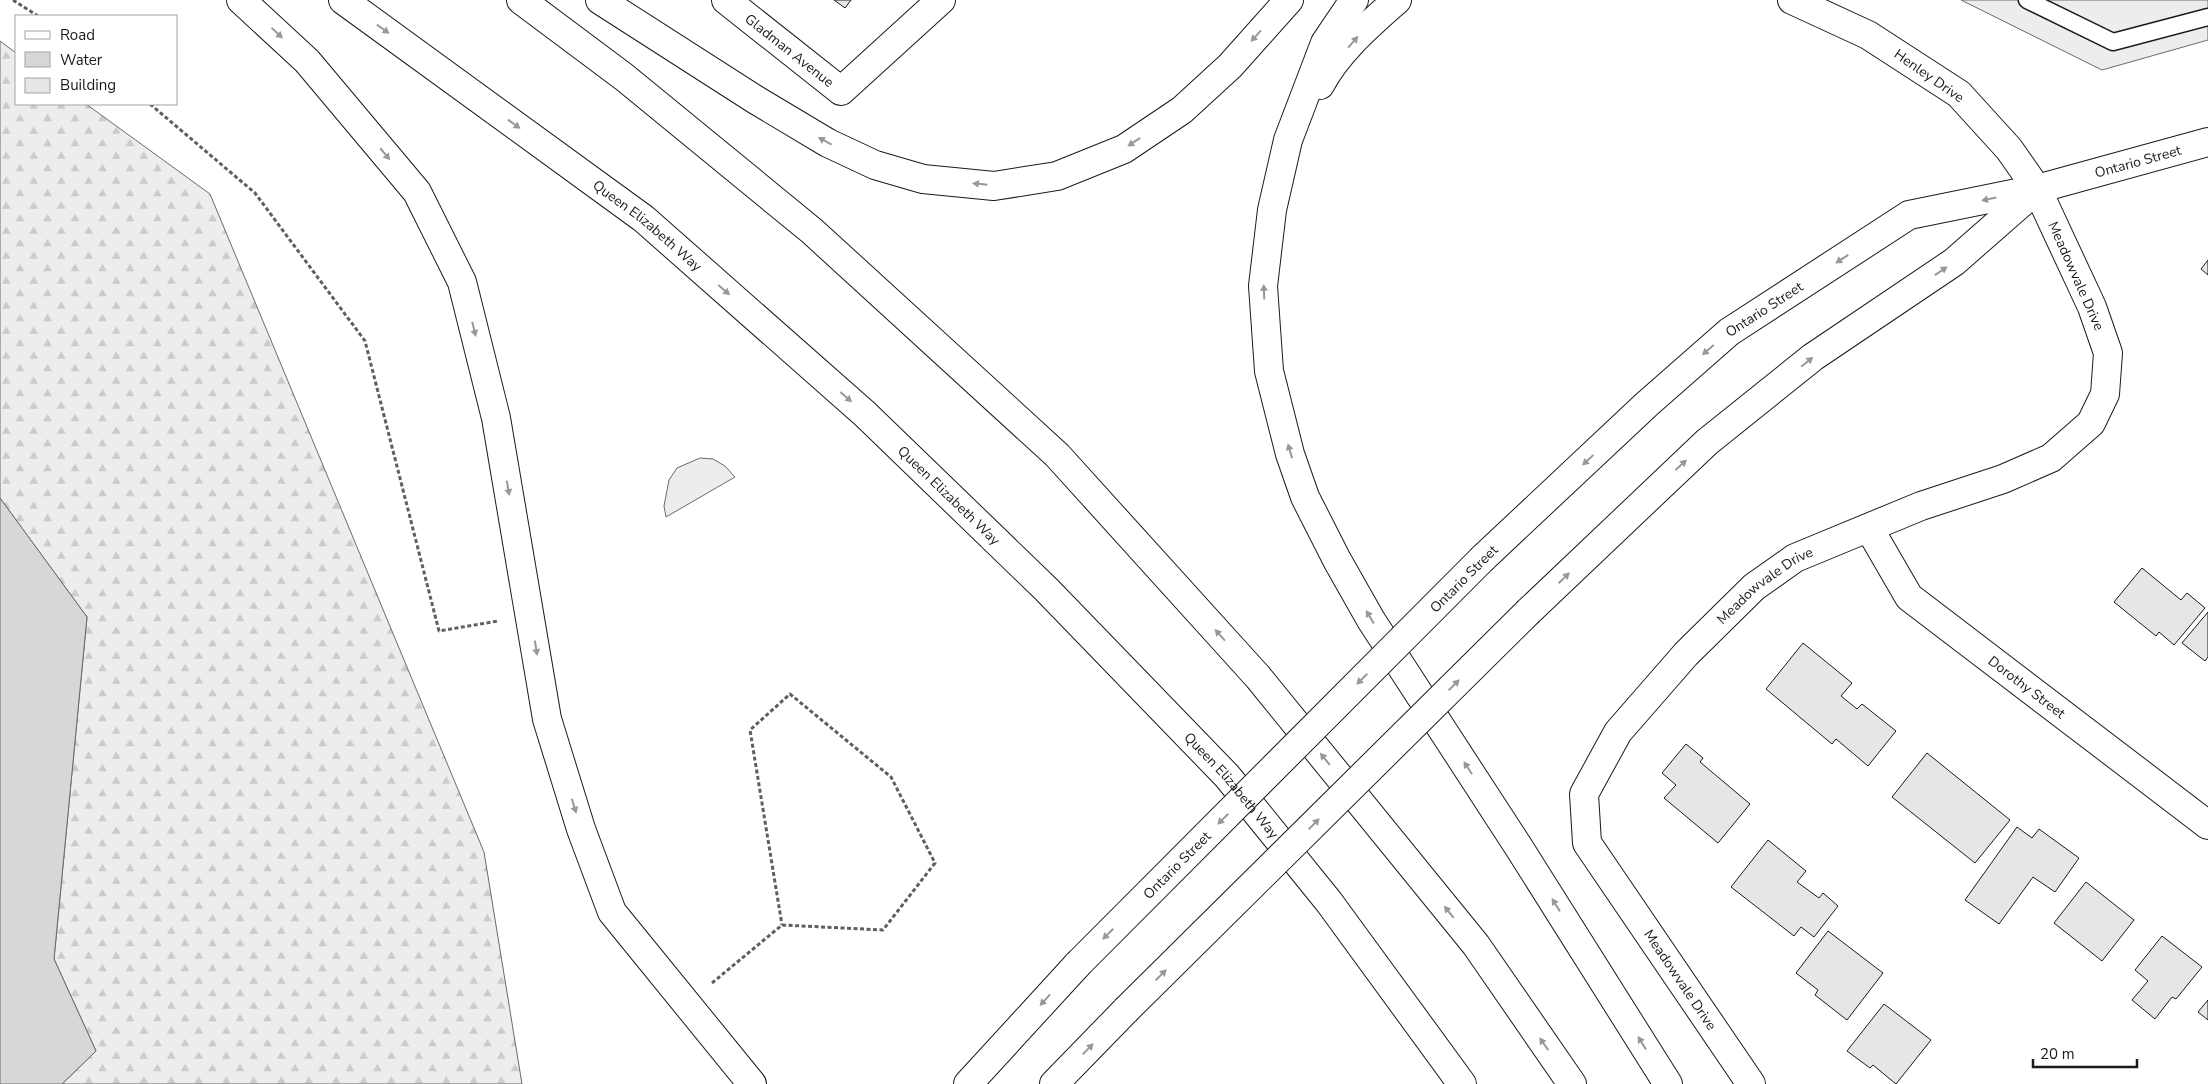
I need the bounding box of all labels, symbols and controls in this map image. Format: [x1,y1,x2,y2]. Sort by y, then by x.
street label: Gladman Avenue [741,9,838,91]
legend [15,15,178,105]
one-way arrow [376,23,389,33]
text: Road [60,25,95,45]
one-way arrow [271,27,283,39]
one-way arrow [1251,30,1262,43]
one-way arrow [1347,36,1359,48]
street label: Henley Drive [1890,45,1968,107]
text: Water [60,50,103,70]
text: Building [60,75,116,95]
one-way arrow [507,119,520,130]
one-way arrow [818,136,832,145]
one-way arrow [1127,137,1141,147]
street label: Ontario Street [2092,140,2183,182]
one-way arrow [380,147,391,160]
street label: Queen Elizabeth Way [589,175,707,276]
one-way arrow [971,180,987,188]
one-way arrow [1981,195,1997,203]
street label: Meadowvale Drive [2043,218,2109,334]
one-way arrow [1835,254,1848,263]
one-way arrow [1934,266,1948,276]
street label: Ontario Street [1722,277,1807,341]
one-way arrow [1260,283,1268,299]
one-way arrow [717,284,730,295]
one-way arrow [470,322,478,337]
one-way arrow [1701,345,1714,356]
one-way arrow [1800,357,1813,368]
one-way arrow [839,391,851,403]
street label: Queen Elizabeth Way [894,441,1005,550]
one-way arrow [1286,444,1294,459]
one-way arrow [1582,454,1594,466]
one-way arrow [1675,460,1688,471]
one-way arrow [505,480,513,496]
street label: Ontario Street [1426,541,1502,617]
street label: Meadowvale Drive [1712,542,1816,628]
one-way arrow [1557,572,1569,584]
one-way arrow [1365,611,1374,624]
one-way arrow [1214,629,1226,641]
one-way arrow [533,640,541,656]
street label: Dorothy Street [1984,651,2070,723]
one-way arrow [1357,673,1369,685]
one-way arrow [1448,679,1460,691]
street label: Queen Elizabeth Way [1180,728,1284,843]
one-way arrow [1319,753,1330,766]
one-way arrow [1464,761,1473,775]
one-way arrow [570,798,578,813]
one-way arrow [1217,813,1229,825]
one-way arrow [1307,818,1319,830]
street label: Ontario Street [1139,827,1215,903]
one-way arrow [1551,898,1560,912]
one-way arrow [1444,906,1455,919]
street label: Meadowvale Drive [1639,926,1721,1034]
one-way arrow [1102,928,1114,940]
one-way arrow [1155,970,1167,982]
one-way arrow [1039,994,1051,1006]
one-way arrow [1637,1036,1647,1049]
scale bar [2033,1036,2137,1068]
one-way arrow [1539,1037,1549,1051]
one-way arrow [1082,1043,1094,1055]
text: 20 m [2040,1044,2075,1064]

